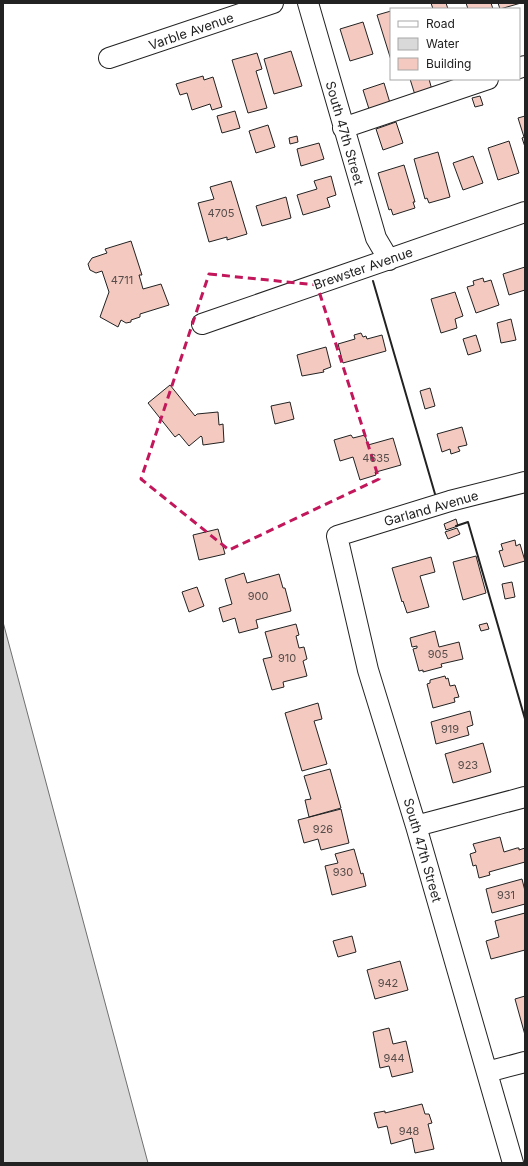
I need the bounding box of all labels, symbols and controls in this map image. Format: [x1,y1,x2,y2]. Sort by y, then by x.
legend [390,8,520,80]
street label: Varble Avenue [146,9,236,53]
text: Road [426,16,455,31]
text: Water [426,36,460,51]
text: Building [426,56,471,71]
street label: South 47th Street [323,79,367,187]
house number: 4705 [208,206,235,220]
street label: Brewster Avenue [311,244,415,292]
house number: 4711 [111,273,133,287]
house number: 4635 [362,451,390,465]
street label: Garland Avenue [382,487,480,529]
house number: 900 [248,589,268,603]
house number: 905 [428,647,449,661]
house number: 910 [278,651,296,665]
house number: 919 [441,722,459,736]
house number: 923 [458,758,478,772]
street label: South 47th Street [401,796,445,904]
house number: 926 [313,822,333,836]
house number: 930 [333,865,353,879]
house number: 931 [497,888,515,902]
house number: 942 [378,976,398,990]
house number: 944 [383,1051,405,1065]
house number: 948 [399,1124,420,1138]

